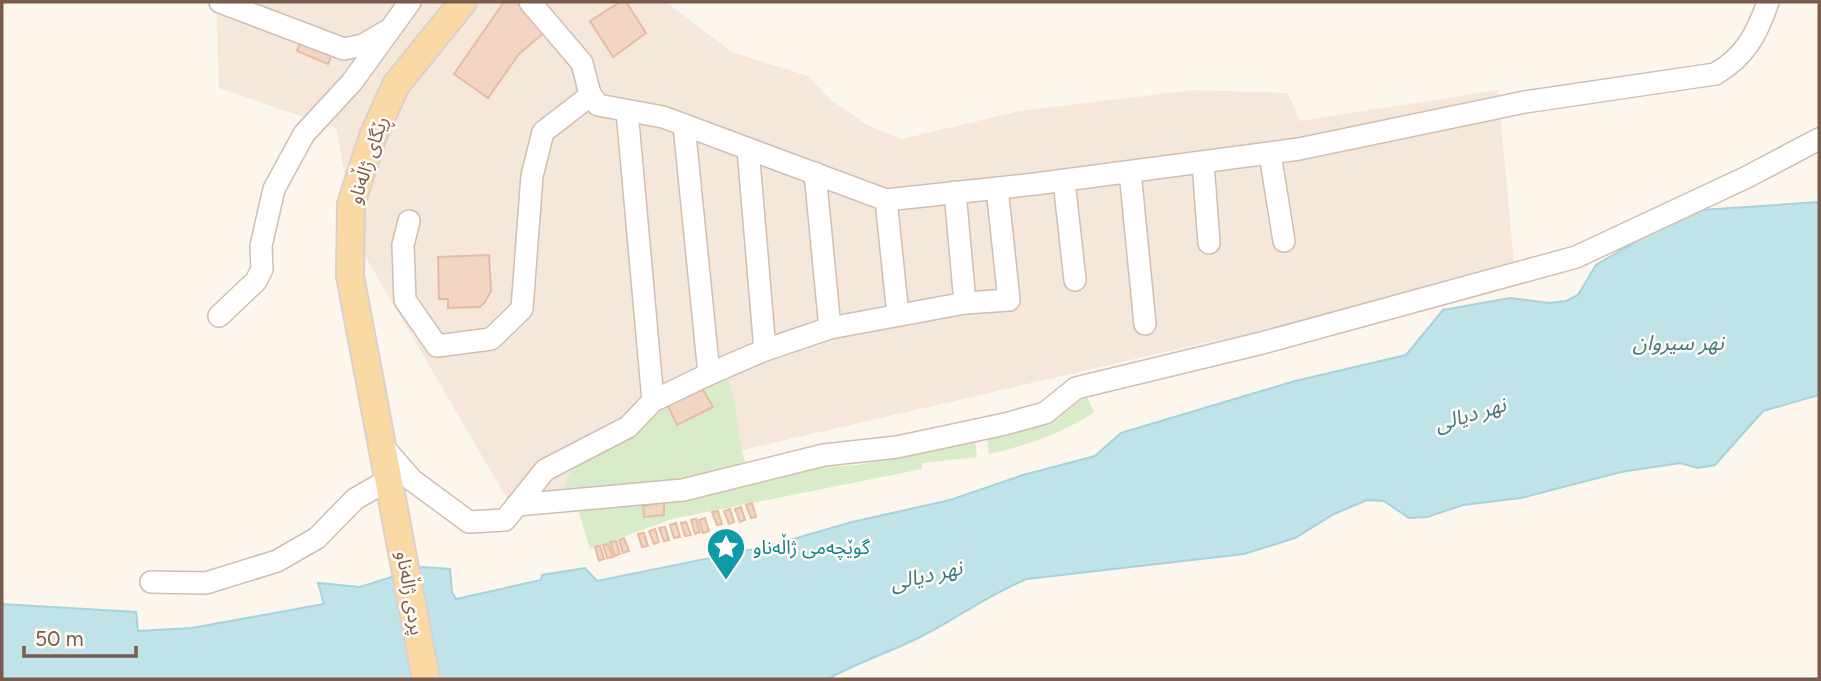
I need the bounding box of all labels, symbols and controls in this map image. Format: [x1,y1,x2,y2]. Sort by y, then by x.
street label: ڕێگای ژاڵەناو [341,113,397,208]
water label: نهر سیروان [1632,330,1725,355]
water label: نهر ديالى [1431,391,1510,437]
place icon: گوێچەمی ژاڵەناو [705,526,747,581]
place label: گوێچەمی ژاڵەناو [753,533,871,560]
street label: پردی ژاڵەناو [390,549,431,637]
water label: نهر ديالى [888,554,966,595]
scale bar [24,614,136,658]
text: 50 m [35,626,84,651]

